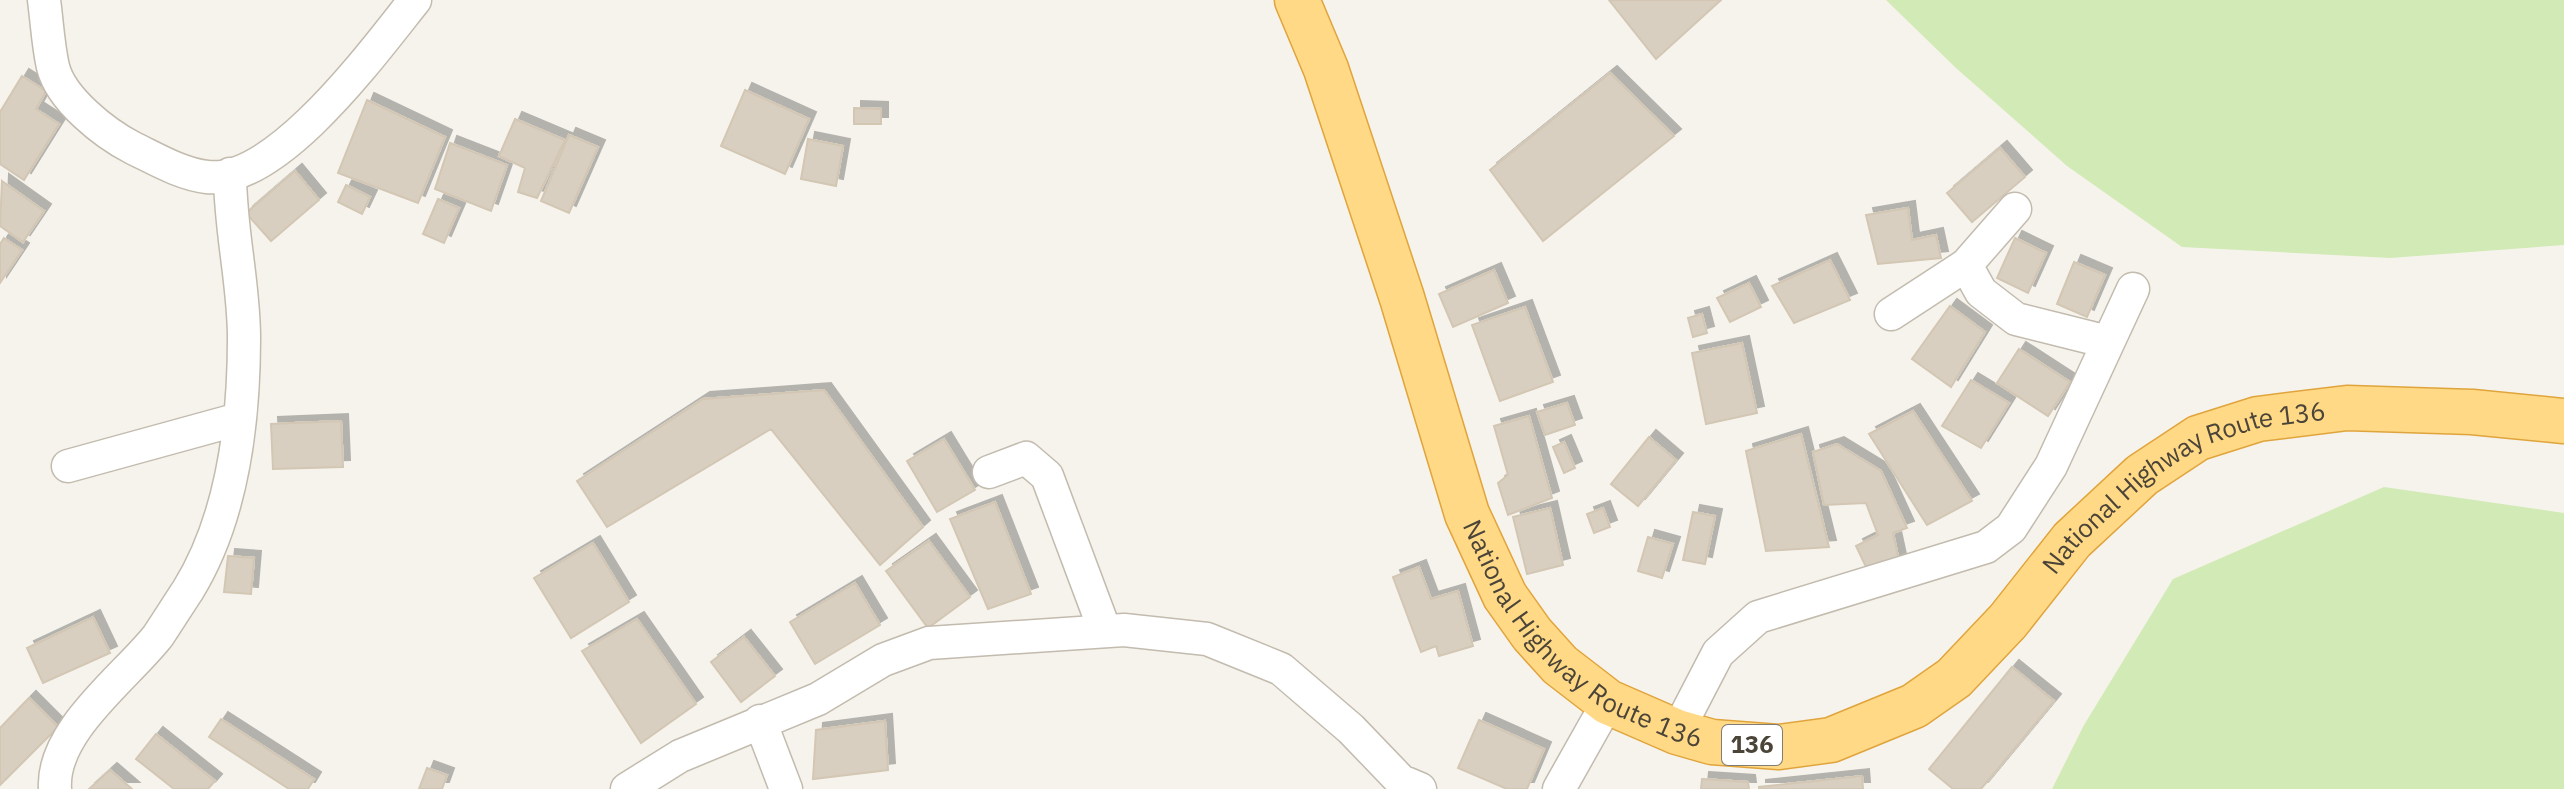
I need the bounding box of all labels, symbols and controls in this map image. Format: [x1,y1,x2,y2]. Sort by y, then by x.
street label: National Highway Route 136 [2034,393,2327,580]
street label: National Highway Route 136 [1456,514,1707,754]
road number: 136 [1722,725,1782,765]

